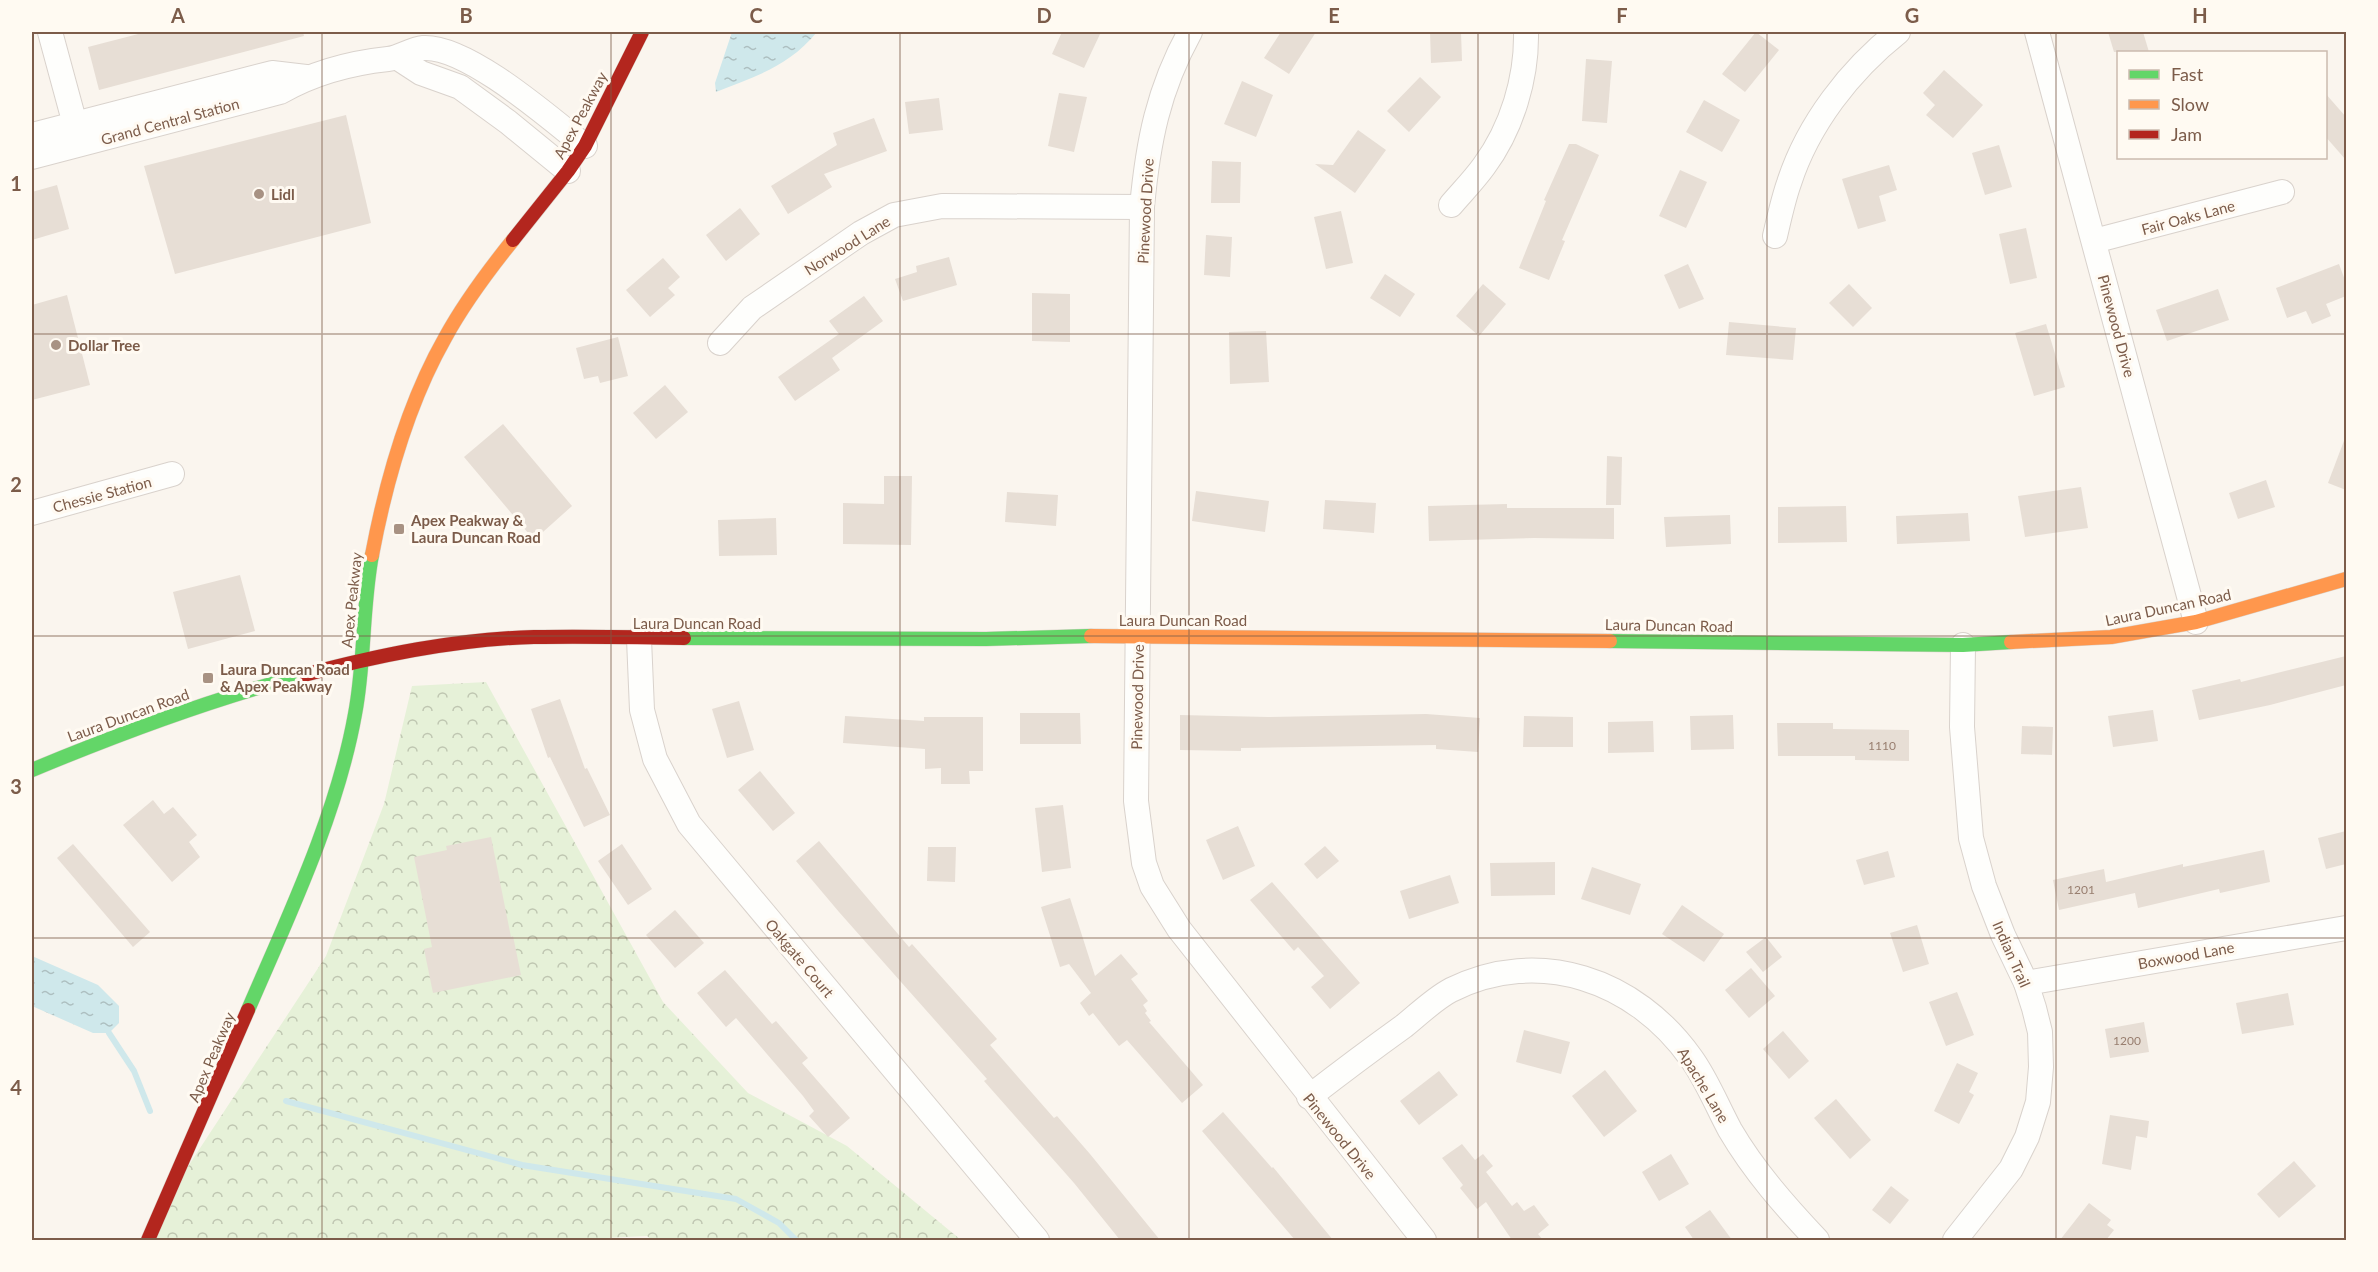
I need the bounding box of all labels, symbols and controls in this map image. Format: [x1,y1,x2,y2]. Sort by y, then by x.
text: A [170,3,185,27]
text: B [459,3,473,27]
text: C [749,3,763,27]
text: D [1036,3,1052,27]
text: E [1328,3,1340,27]
text: F [1616,3,1628,27]
text: G [1905,3,1919,27]
text: H [2192,3,2208,27]
legend [2117,51,2327,159]
text: Fast [2171,63,2204,85]
street label: Apex Peakway [550,68,611,162]
text: Slow [2171,93,2209,115]
street label: Grand Central Station [99,94,241,148]
text: Jam [2171,123,2202,145]
street label: Pinewood Drive [1133,158,1157,264]
text: 1 [10,171,22,195]
place label: Lidl [271,185,295,203]
marker: Lidl [252,187,266,201]
street label: Fair Oaks Lane [2139,196,2237,238]
street label: Norwood Lane [801,211,893,278]
street label: Pinewood Drive [2095,273,2139,379]
place label: Dollar Tree [68,336,140,354]
marker: Dollar Tree [49,338,63,352]
text: 2 [10,472,22,496]
street label: Chessie Station [51,472,153,516]
place label: Apex Peakway & Laura Duncan Road [410,511,541,546]
marker: Apex Peakway & Laura Duncan Road [392,522,406,536]
street label: Apex Peakway [337,551,365,649]
street label: Laura Duncan Road [2103,585,2233,629]
street label: Laura Duncan Road [1119,611,1247,629]
street label: Laura Duncan Road [633,614,761,632]
street label: Laura Duncan Road [1605,615,1733,635]
street label: Pinewood Drive [1127,644,1147,750]
place label: Laura Duncan Road & Apex Peakway [220,660,350,695]
marker: Laura Duncan Road & Apex Peakway [201,671,215,685]
street label: Laura Duncan Road [65,685,191,745]
house number: 1110 [1868,738,1896,753]
text: 3 [10,774,22,798]
house number: 1201 [2067,882,2095,897]
street label: Oakgate Court [762,915,838,1001]
street label: Indian Trail [1989,918,2035,990]
street label: Boxwood Lane [2136,938,2236,972]
street label: Apex Peakway [184,1009,238,1105]
house number: 1200 [2113,1033,2141,1048]
street label: Apache Lane [1674,1044,1734,1126]
text: 4 [10,1075,22,1099]
street label: Pinewood Drive [1300,1089,1380,1183]

